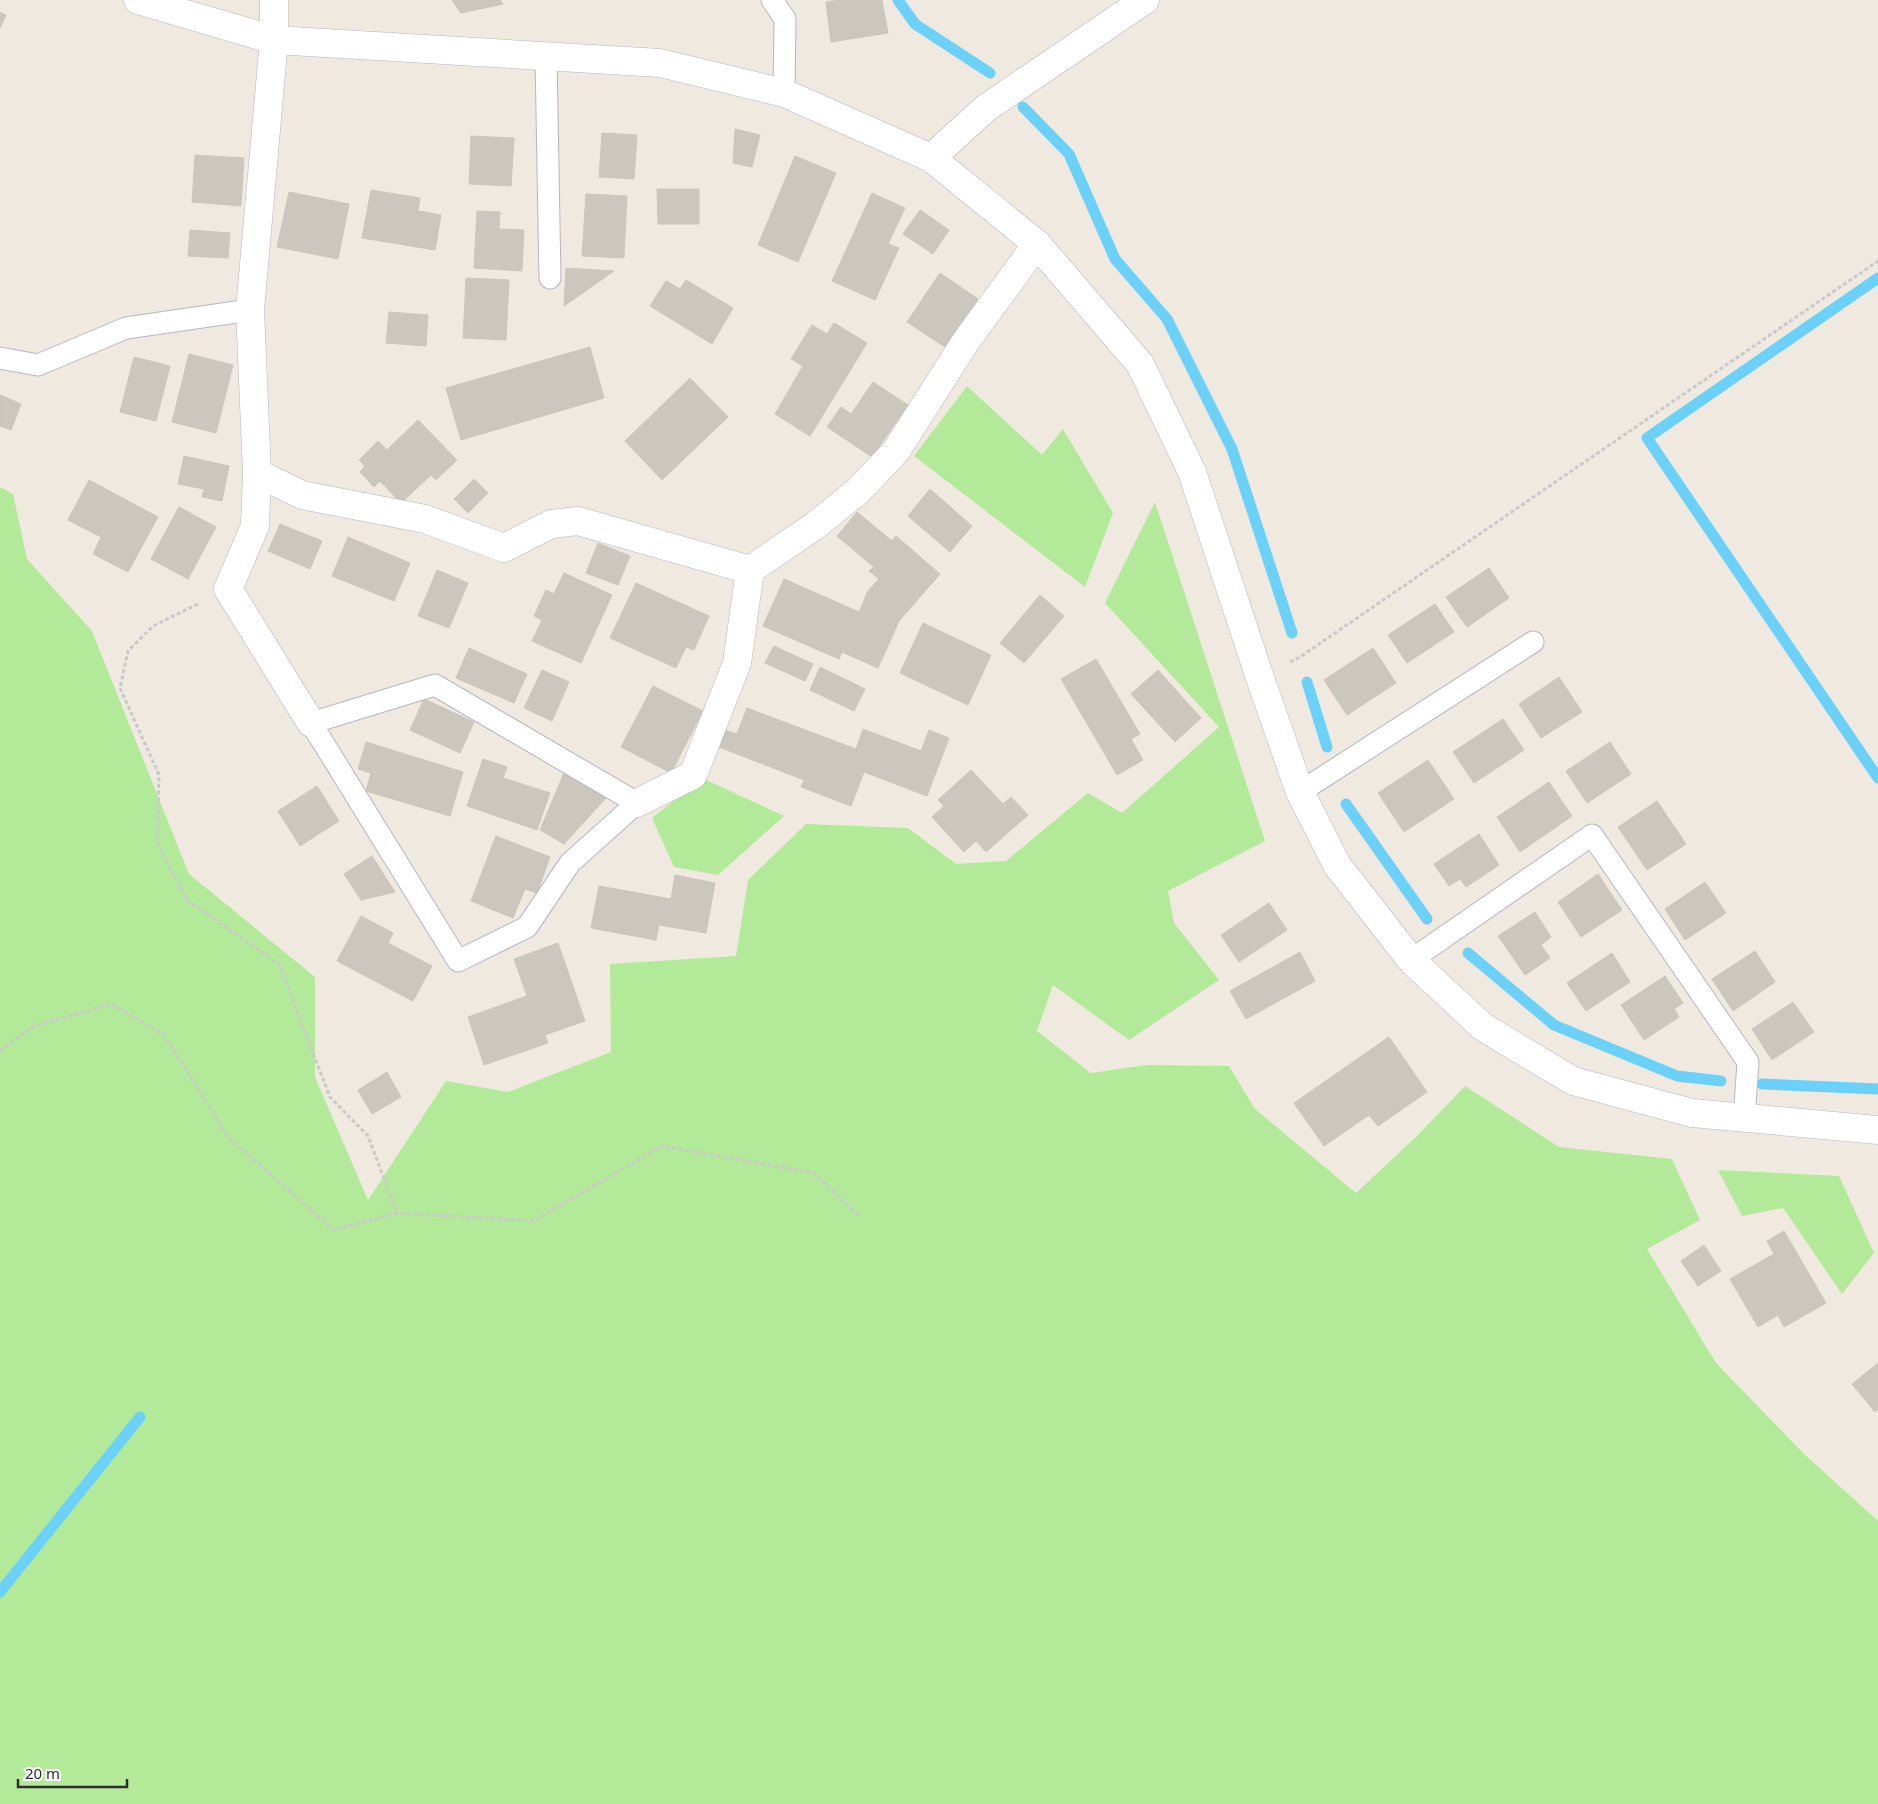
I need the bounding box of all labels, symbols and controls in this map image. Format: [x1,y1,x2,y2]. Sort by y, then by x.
scale bar [18,1756,126,1788]
text: 20 m [25,1763,60,1783]

